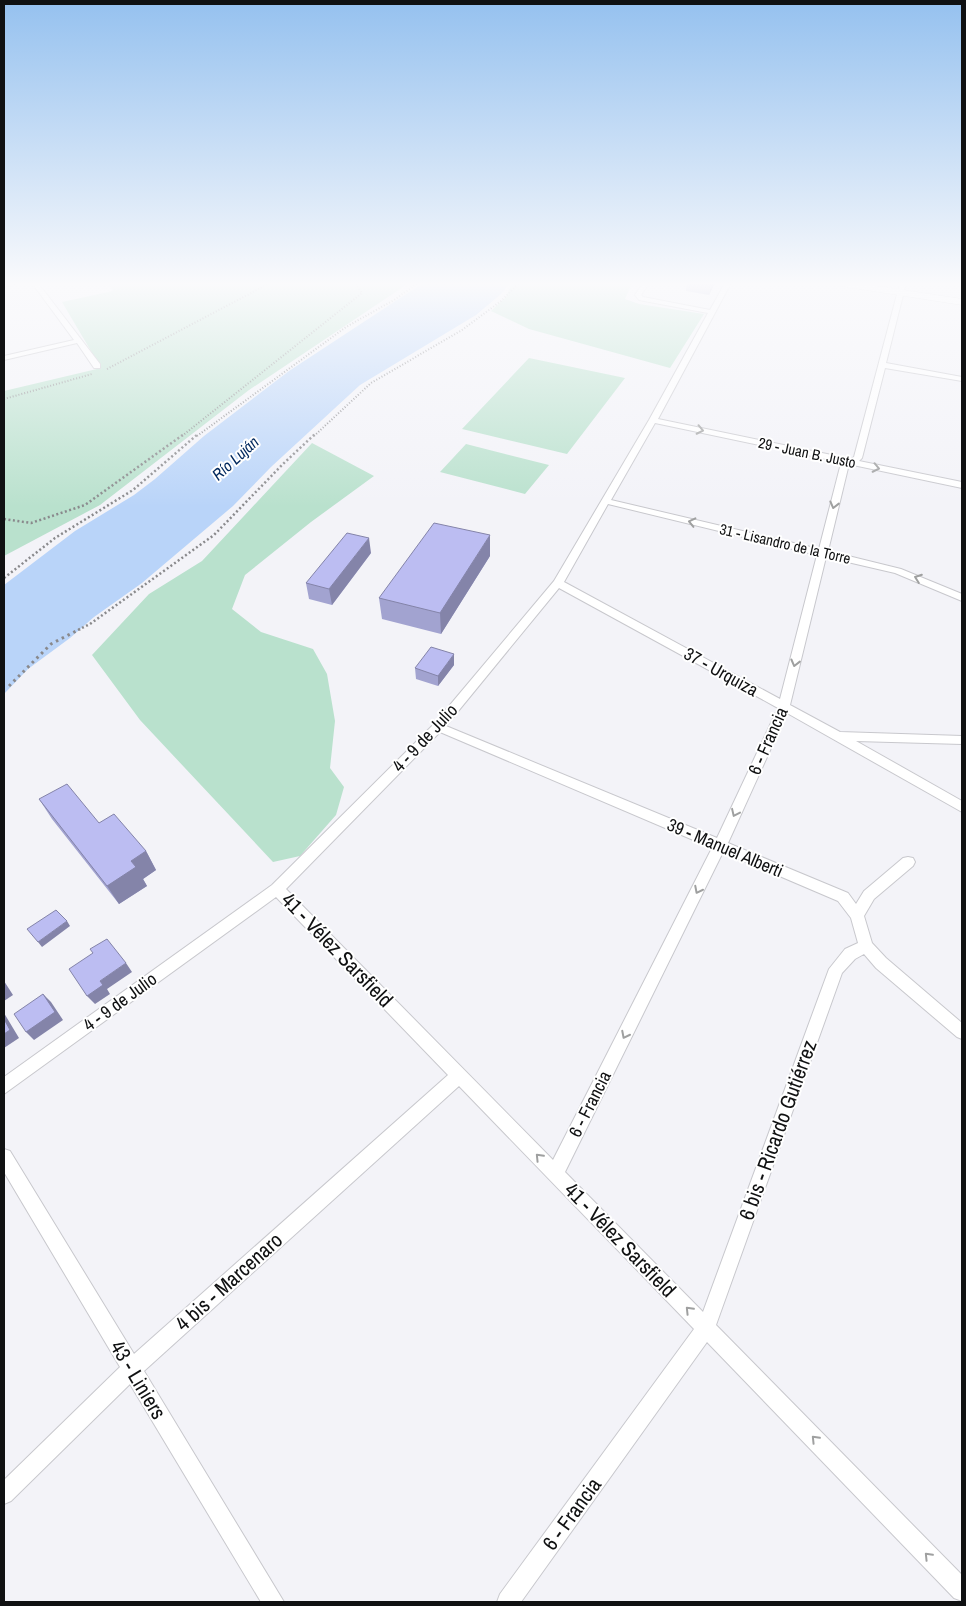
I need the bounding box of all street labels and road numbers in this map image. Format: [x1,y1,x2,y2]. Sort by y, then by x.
street label: 29 - Juan B. Justo [756,432,858,473]
street label: 31 - Lisandro de la Torre [718,518,853,569]
street label: 37 - Urquiza [680,641,763,702]
street label: 4 - 9 de Julio [386,698,463,777]
street label: 6 - Francia [742,703,793,778]
street label: 39 - Manuel Alberti [663,812,787,883]
street label: 41 - Vélez Sarsfield [275,886,400,1013]
street label: 4 - 9 de Julio [78,966,162,1037]
street label: 6 bis - Ricardo Gutiérrez [731,1035,824,1224]
street label: 6 - Francia [562,1066,617,1141]
street label: 41 - Vélez Sarsfield [558,1176,683,1303]
street label: 4 bis - Marcenaro [169,1226,289,1338]
street label: 43 - Liniers [104,1335,173,1425]
street label: 6 - Francia [535,1471,608,1556]

